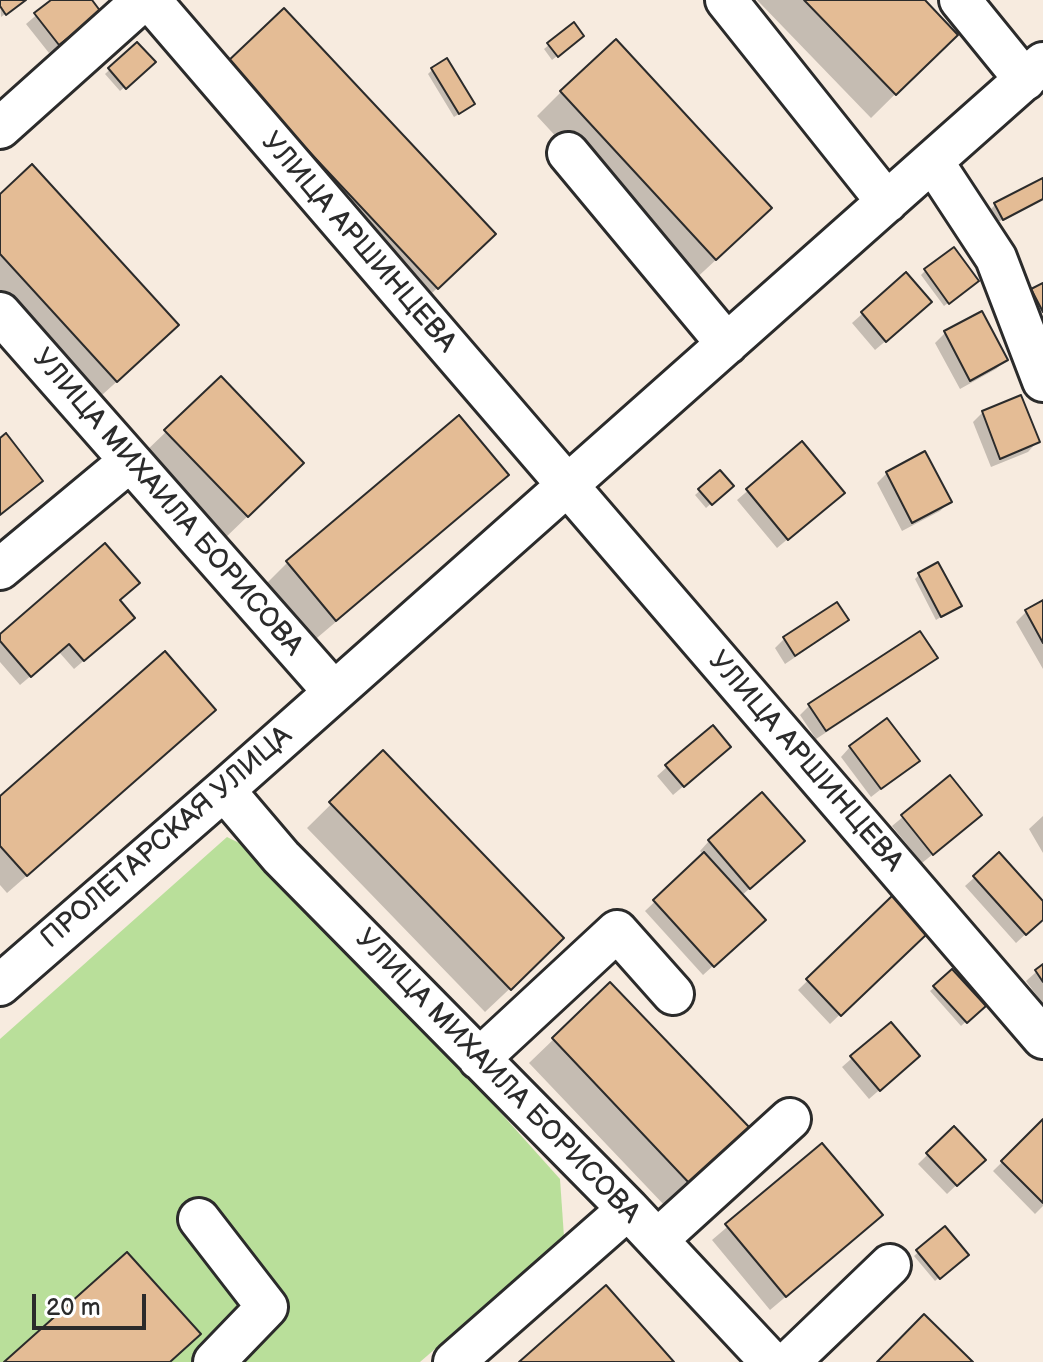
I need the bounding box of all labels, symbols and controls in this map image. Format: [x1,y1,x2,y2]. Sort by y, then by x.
street label: УЛИЦА АРШИНЦЕВА [253,126,463,360]
street label: УЛИЦА МИХАИЛА БОРИСОВА [25,343,309,663]
street label: УЛИЦА АРШИНЦЕВА [700,645,910,879]
street label: ПРОЛЕТАРСКАЯ УЛИЦА [35,720,299,956]
street label: УЛИЦА МИХАИЛА БОРИСОВА [348,923,646,1231]
scale bar [36,1278,150,1328]
text: 20 m [46,1293,101,1322]

